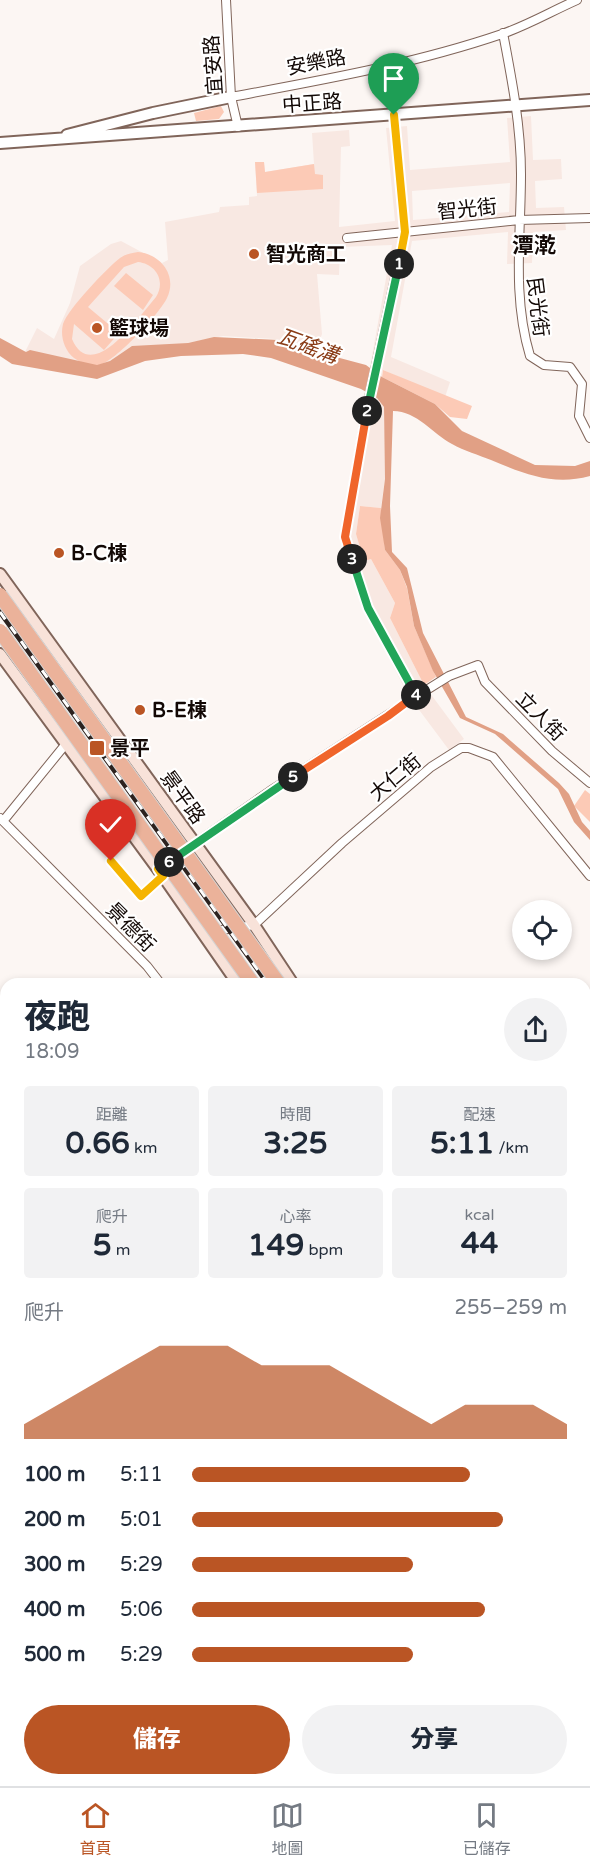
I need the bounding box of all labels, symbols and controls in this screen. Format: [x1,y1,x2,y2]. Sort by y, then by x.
street label: 宜安路 [200,34,228,96]
street label: 安樂路 [284,45,348,80]
pin [368,53,419,115]
icon: arrive [377,62,410,95]
street label: 中正路 [281,90,343,118]
street label: 智光街 [436,195,498,225]
district label: 潭漧 [512,233,556,259]
place label: 智光商工 [266,243,346,267]
marker: 智光商工 [247,247,261,261]
pin: 1 [384,249,414,279]
text: 1 [394,254,404,274]
street label: 民光街 [521,276,553,338]
place label: 籃球場 [109,317,169,341]
marker: 籃球場 [90,321,104,335]
water label: 瓦磘溝 [274,324,345,370]
pin: 2 [352,396,382,426]
text: 2 [362,401,372,421]
place label: B-C棟 [71,542,127,566]
pin: 3 [337,544,367,574]
marker: B-C棟 [52,546,66,560]
text: 3 [347,549,357,569]
pin: 4 [401,680,431,710]
text: 4 [411,685,421,705]
street label: 立人街 [511,687,570,746]
place label: B-E棟 [152,699,207,723]
marker: B-E棟 [133,703,147,717]
place label: 景平 [110,737,150,761]
marker: 景平 [88,739,106,757]
street label: 大仁街 [365,749,426,806]
pin: 5 [278,762,308,792]
street label: 景平路 [155,766,210,829]
text: 5 [288,767,298,787]
pin [85,799,136,861]
icon: check [94,808,127,841]
pin: 6 [154,847,184,877]
text: 6 [164,852,174,872]
street label: 景德街 [101,898,160,957]
map controls [512,900,572,960]
button: locate [512,900,572,960]
text: 夜跑 [24,998,90,1037]
button: share [504,998,567,1061]
text: 18:09 [24,1040,79,1064]
text: 距離 [95,1105,128,1125]
text: 時間 [279,1105,312,1125]
text: 配速 [463,1105,496,1125]
text: 0.66 [66,1125,130,1162]
text: 3:25 [263,1125,328,1162]
text: 5:11 [430,1125,494,1162]
text: km [130,1138,157,1158]
text: /km [494,1138,529,1158]
text: kcal [464,1205,495,1225]
text: 爬升 [95,1207,128,1227]
text: 心率 [279,1207,312,1227]
text: 44 [461,1225,498,1262]
text: 5 [93,1227,111,1264]
text: 149 [248,1227,304,1264]
text: m [111,1240,130,1260]
text: bpm [304,1240,343,1260]
text: 255–259 m [454,1296,567,1320]
text: 爬升 [24,1301,64,1325]
text: 100 m [24,1463,85,1487]
text: 5:11 [120,1463,163,1487]
text: 200 m [24,1508,85,1532]
text: 5:01 [120,1508,163,1532]
text: 300 m [24,1553,85,1577]
text: 5:29 [120,1553,163,1577]
text: 400 m [24,1598,85,1622]
text: 5:06 [120,1598,163,1622]
text: 500 m [24,1643,85,1667]
text: 5:29 [120,1643,163,1667]
button: 儲存 [24,1705,290,1774]
button: 分享 [302,1705,567,1774]
tab: 首頁 [79,1799,112,1859]
tab: 地圖 [271,1799,304,1859]
tab: 已儲存 [463,1799,511,1859]

